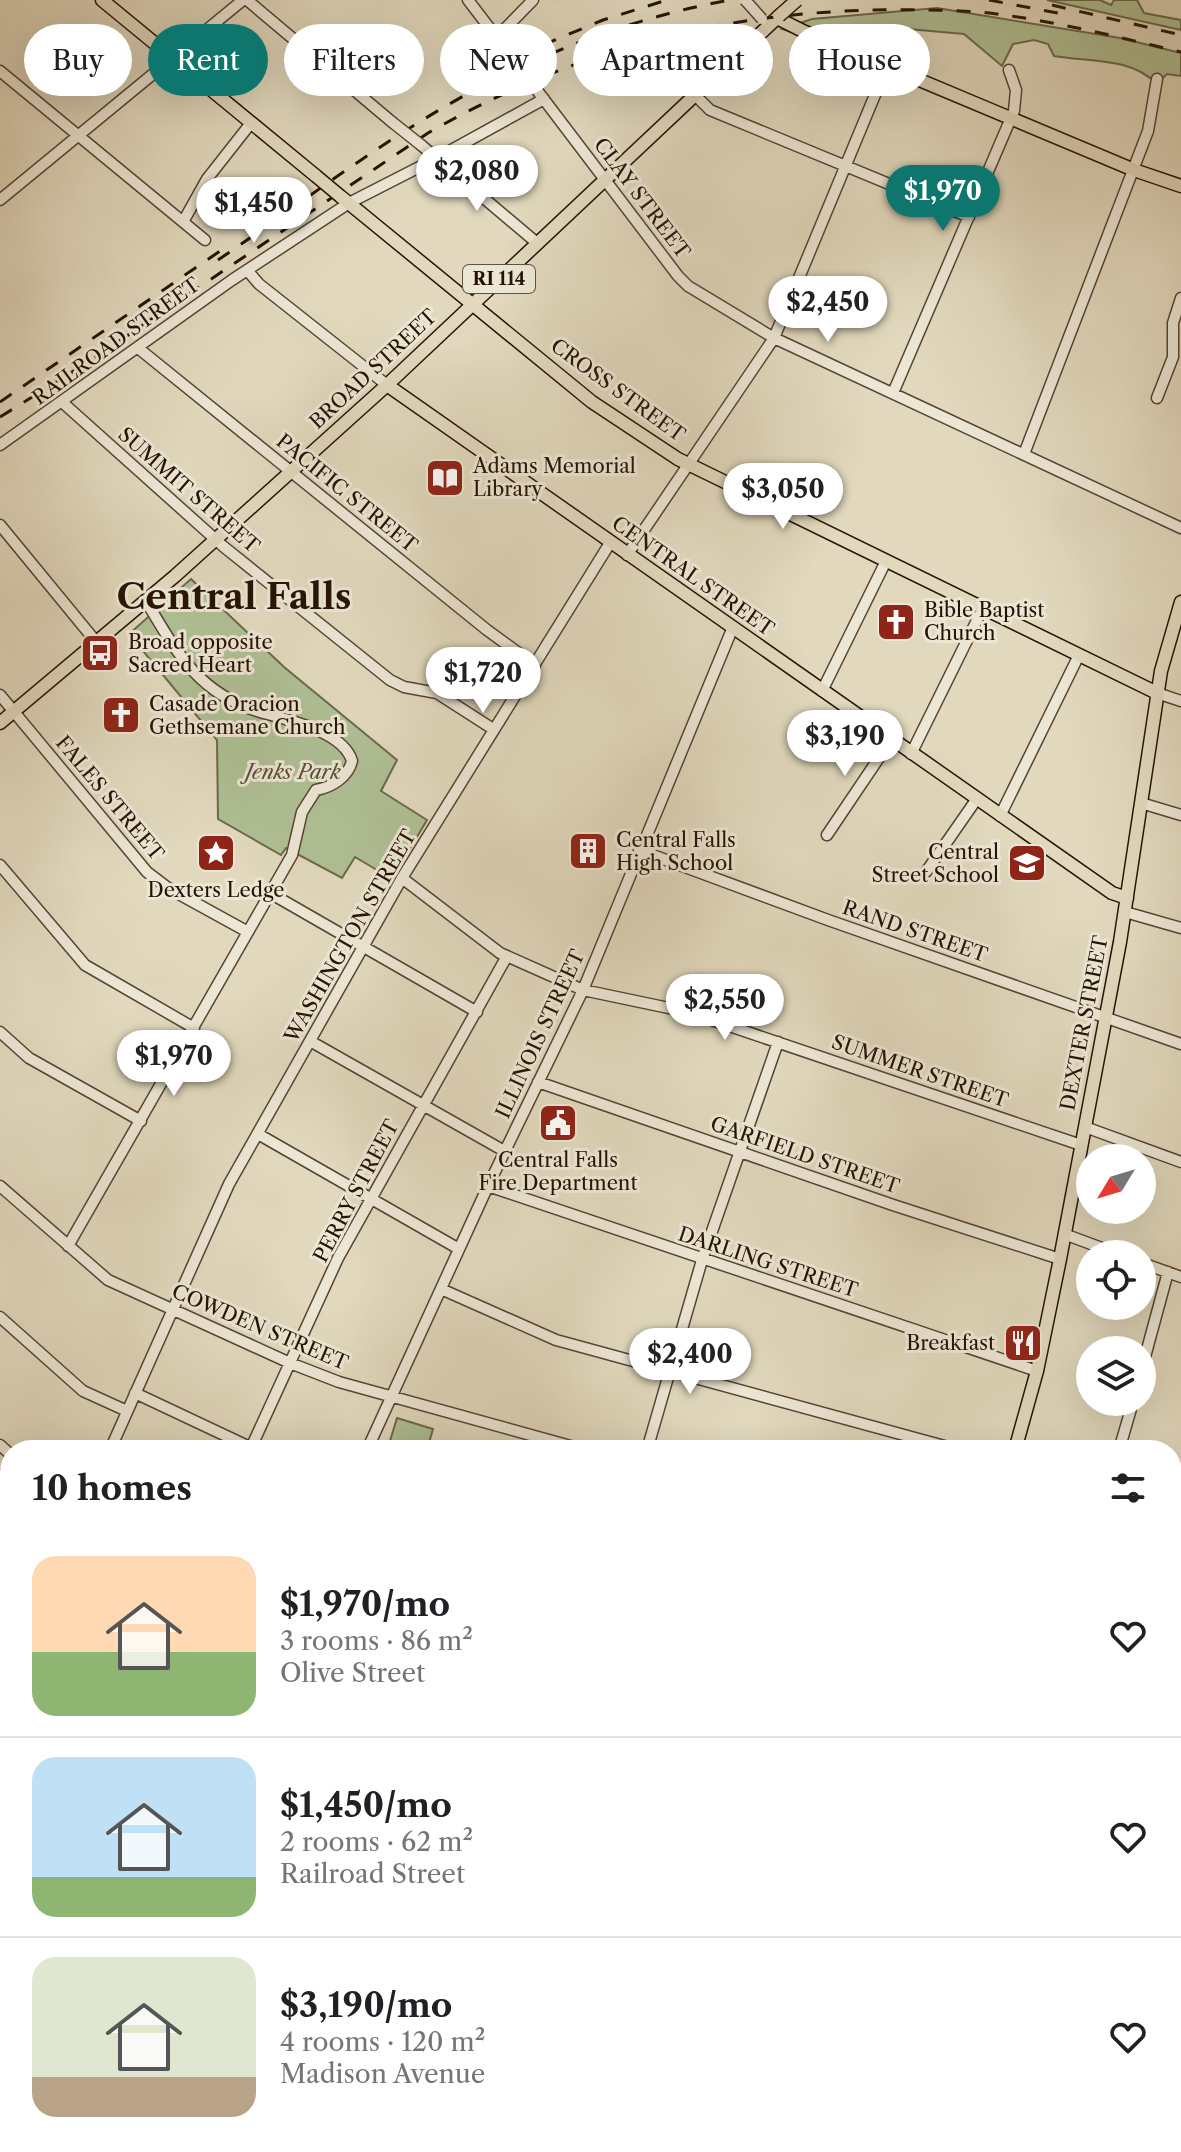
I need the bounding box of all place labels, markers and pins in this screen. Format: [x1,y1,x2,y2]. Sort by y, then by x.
pin: $2,080 [412,145,542,213]
pin: $1,970 [878,165,1008,233]
pin: $1,450 [189,177,319,245]
pin: $2,450 [763,276,893,344]
place label: Adams Memorial Library [472,454,636,501]
library icon: Adams Memorial Library [424,457,466,499]
pin: $3,050 [718,463,848,531]
place label: Bible Baptist Church [924,598,1044,645]
church icon: Bible Baptist Church [875,601,917,643]
place label: Broad opposite Sacred Heart [128,630,273,677]
bus stop icon: Broad opposite Sacred Heart [79,632,121,674]
pin: $1,720 [418,647,548,715]
place label: Casade Oracion Gethsemane Church [149,692,346,739]
church icon: Casade Oracion Gethsemane Church [100,694,142,736]
pin: $3,190 [780,710,910,778]
place label: Central Falls High School [616,828,736,875]
building icon: Central Falls High School [567,830,609,872]
place icon: Dexters Ledge [195,832,237,874]
place label: Central Street School [872,840,999,887]
school or university icon: Central Street School [1006,842,1048,884]
place label: Dexters Ledge [147,878,285,902]
pin: $2,550 [660,974,790,1042]
pin: $1,970 [109,1030,239,1098]
public building icon: Central Falls Fire Department [537,1102,579,1144]
place label: Central Falls Fire Department [479,1148,637,1195]
restaurant icon: Breakfast [1002,1322,1044,1364]
pin: $2,400 [625,1328,755,1396]
place label: Breakfast [906,1331,995,1355]

